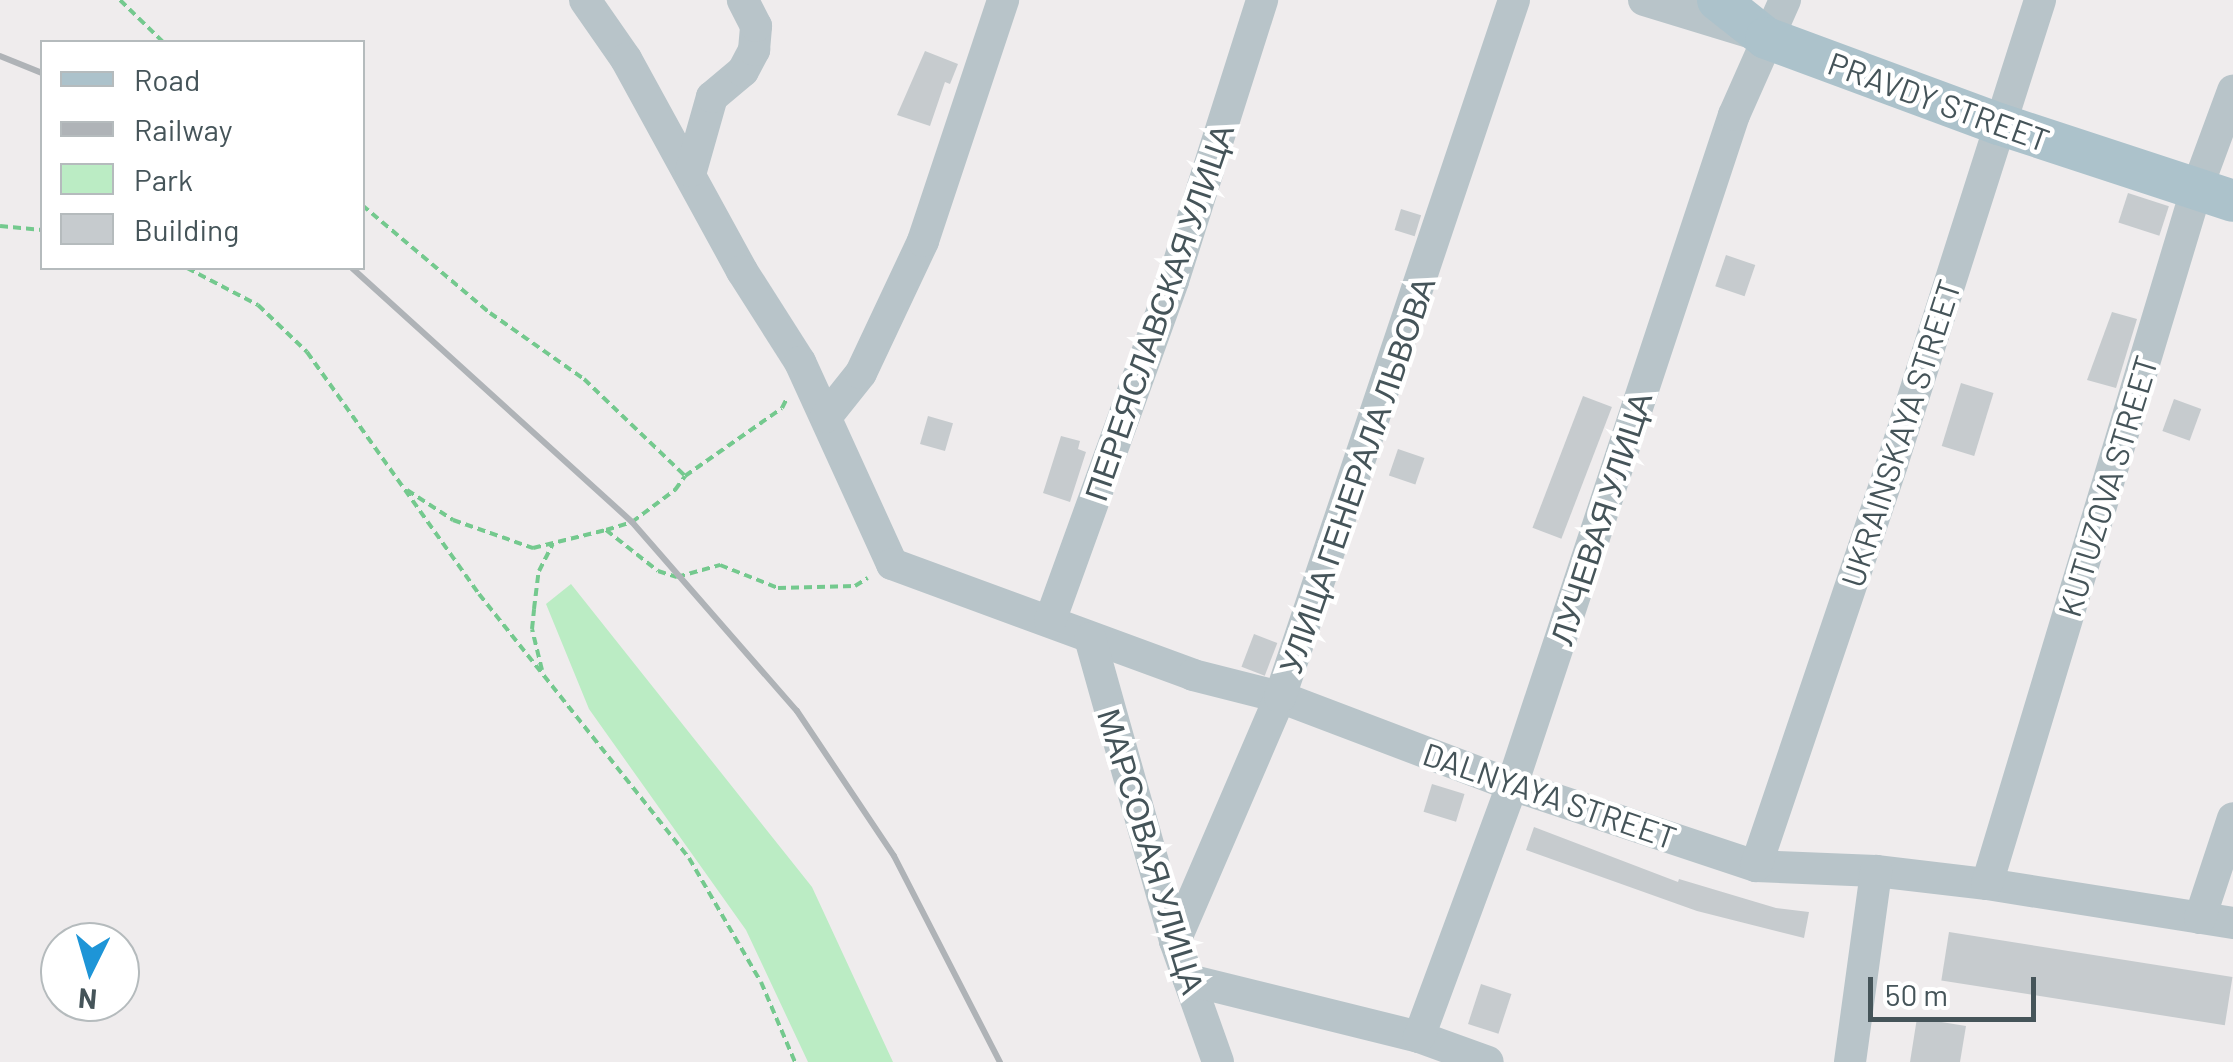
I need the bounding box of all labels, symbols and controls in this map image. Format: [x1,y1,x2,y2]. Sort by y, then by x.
legend [40,40,365,270]
street label: PRAVDY STREET [1823,43,2055,159]
text: Road [134,61,200,97]
text: Railway [134,111,233,147]
street label: ПЕРЕЯСЛАВСКАЯ УЛИЦА [1075,119,1241,505]
text: Park [134,161,193,197]
text: Building [134,211,239,247]
street label: УЛИЦА ГЕНЕРАЛА ЛЬВОВА [1270,272,1442,678]
street label: UKRAINSKAYA STREET [1832,275,1968,591]
street label: KUTUZOVA STREET [2049,351,2165,621]
street label: ЛУЧЕВАЯ УЛИЦА [1541,387,1659,649]
street label: МАРСОВАЯ УЛИЦА [1090,704,1214,998]
street label: DALNYAYA STREET [1418,734,1682,856]
north arrow [40,922,140,1022]
scale bar [1873,957,2040,1019]
text: 50 m [1885,976,1948,1012]
text: N [77,982,98,1018]

